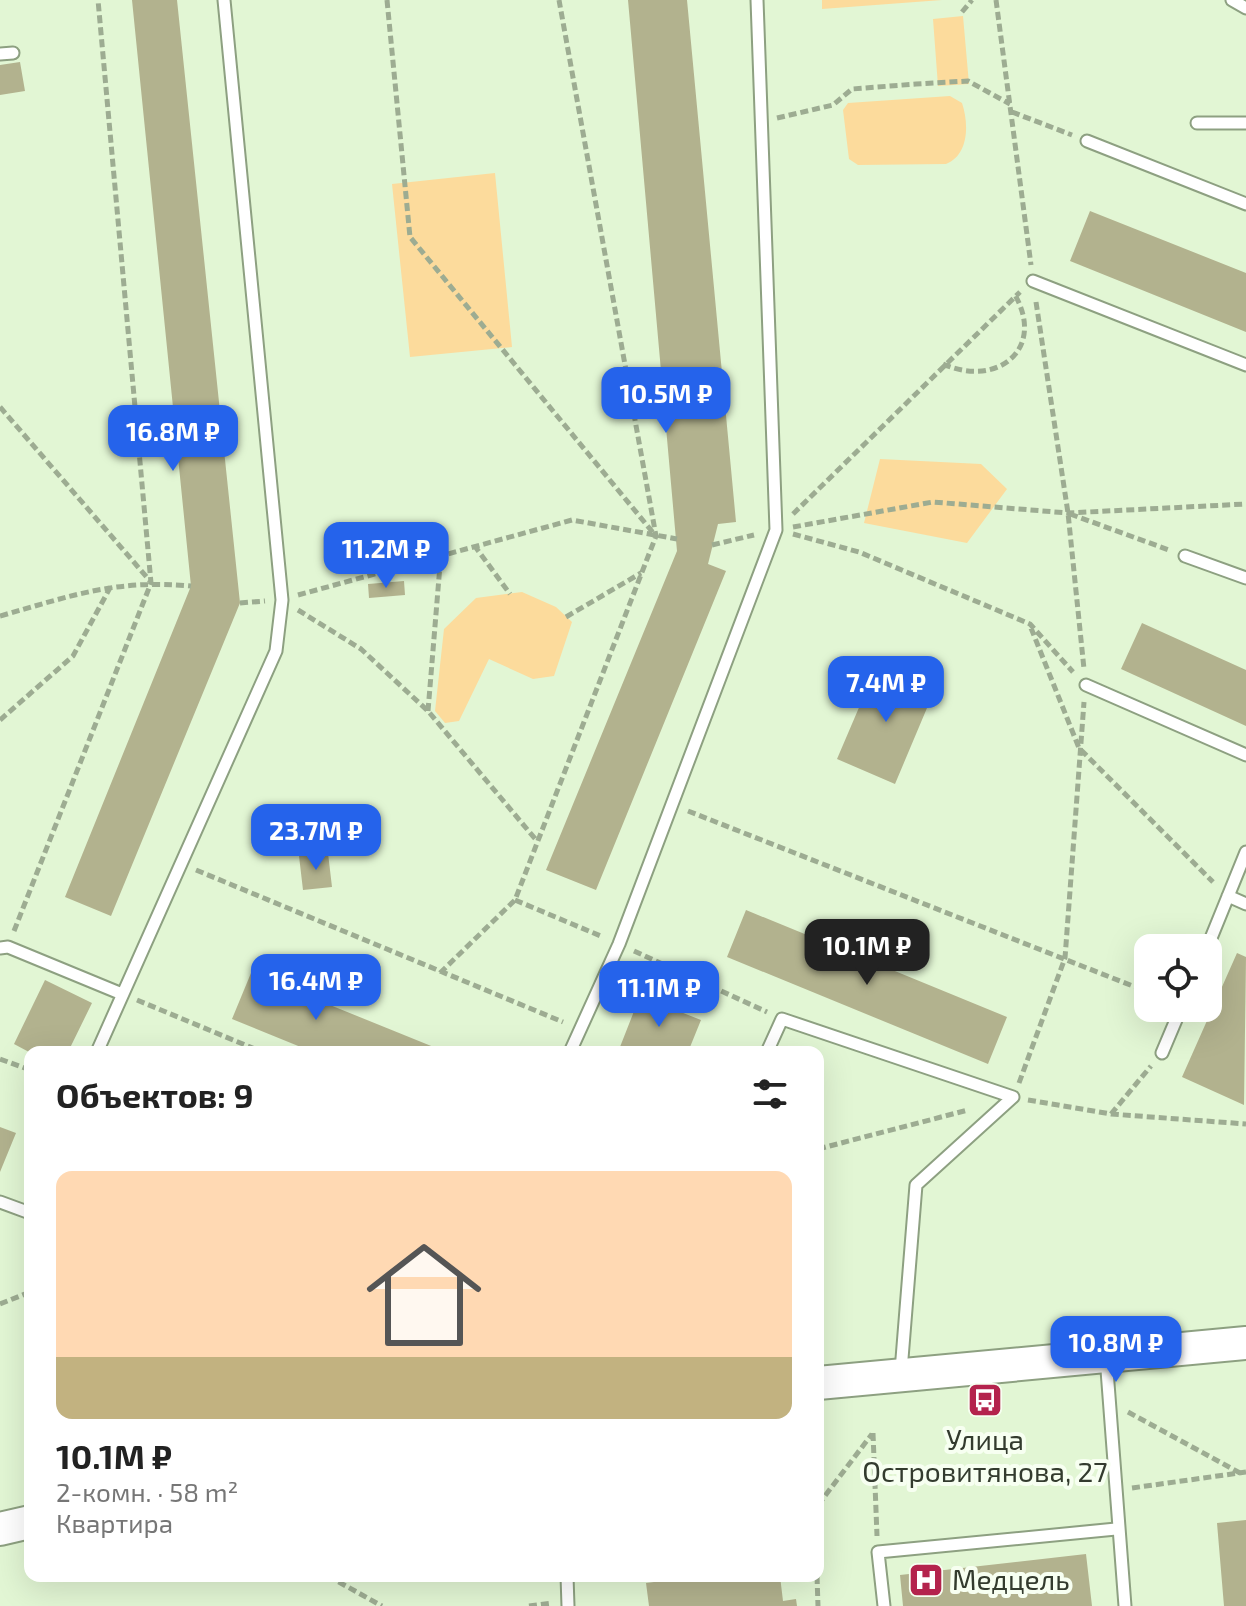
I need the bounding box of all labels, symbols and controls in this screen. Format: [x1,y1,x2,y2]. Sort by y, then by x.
pin: 10.5M ₽ [592,367,740,435]
text: 10.5M ₽ [619,377,713,408]
pin: 16.8M ₽ [99,405,247,473]
text: 16.8M ₽ [126,415,220,446]
pin: 11.2M ₽ [312,522,460,590]
text: 11.2M ₽ [342,532,430,563]
pin: 7.4M ₽ [821,656,951,724]
text: 7.4M ₽ [846,666,926,697]
pin: 23.7M ₽ [242,804,390,872]
text: 23.7M ₽ [269,814,363,845]
pin: 10.1M ₽ [793,919,941,987]
text: 10.1M ₽ [823,929,911,960]
map controls [1134,934,1222,1022]
button: locate [1134,934,1222,1022]
pin: 16.4M ₽ [242,954,390,1022]
pin: 11.1M ₽ [585,961,733,1029]
text: 16.4M ₽ [269,964,363,995]
text: 11.1M ₽ [617,971,701,1002]
icon: filters [748,1072,792,1116]
text: Объектов: 9 [56,1074,254,1115]
icon: home [352,1223,496,1367]
pin: 10.8M ₽ [1042,1316,1190,1384]
text: 10.8M ₽ [1069,1326,1163,1357]
bus stop icon: Улица Островитянова, 27 [966,1381,1004,1419]
place label: Улица Островитянова, 27 [862,1422,1108,1488]
text: 10.1M ₽ [56,1435,172,1476]
text: 2-комн. · 58 m² [56,1476,238,1507]
text: Квартира [56,1507,173,1538]
hospital icon: Медцель [907,1561,945,1599]
place label: Медцель [952,1562,1070,1596]

